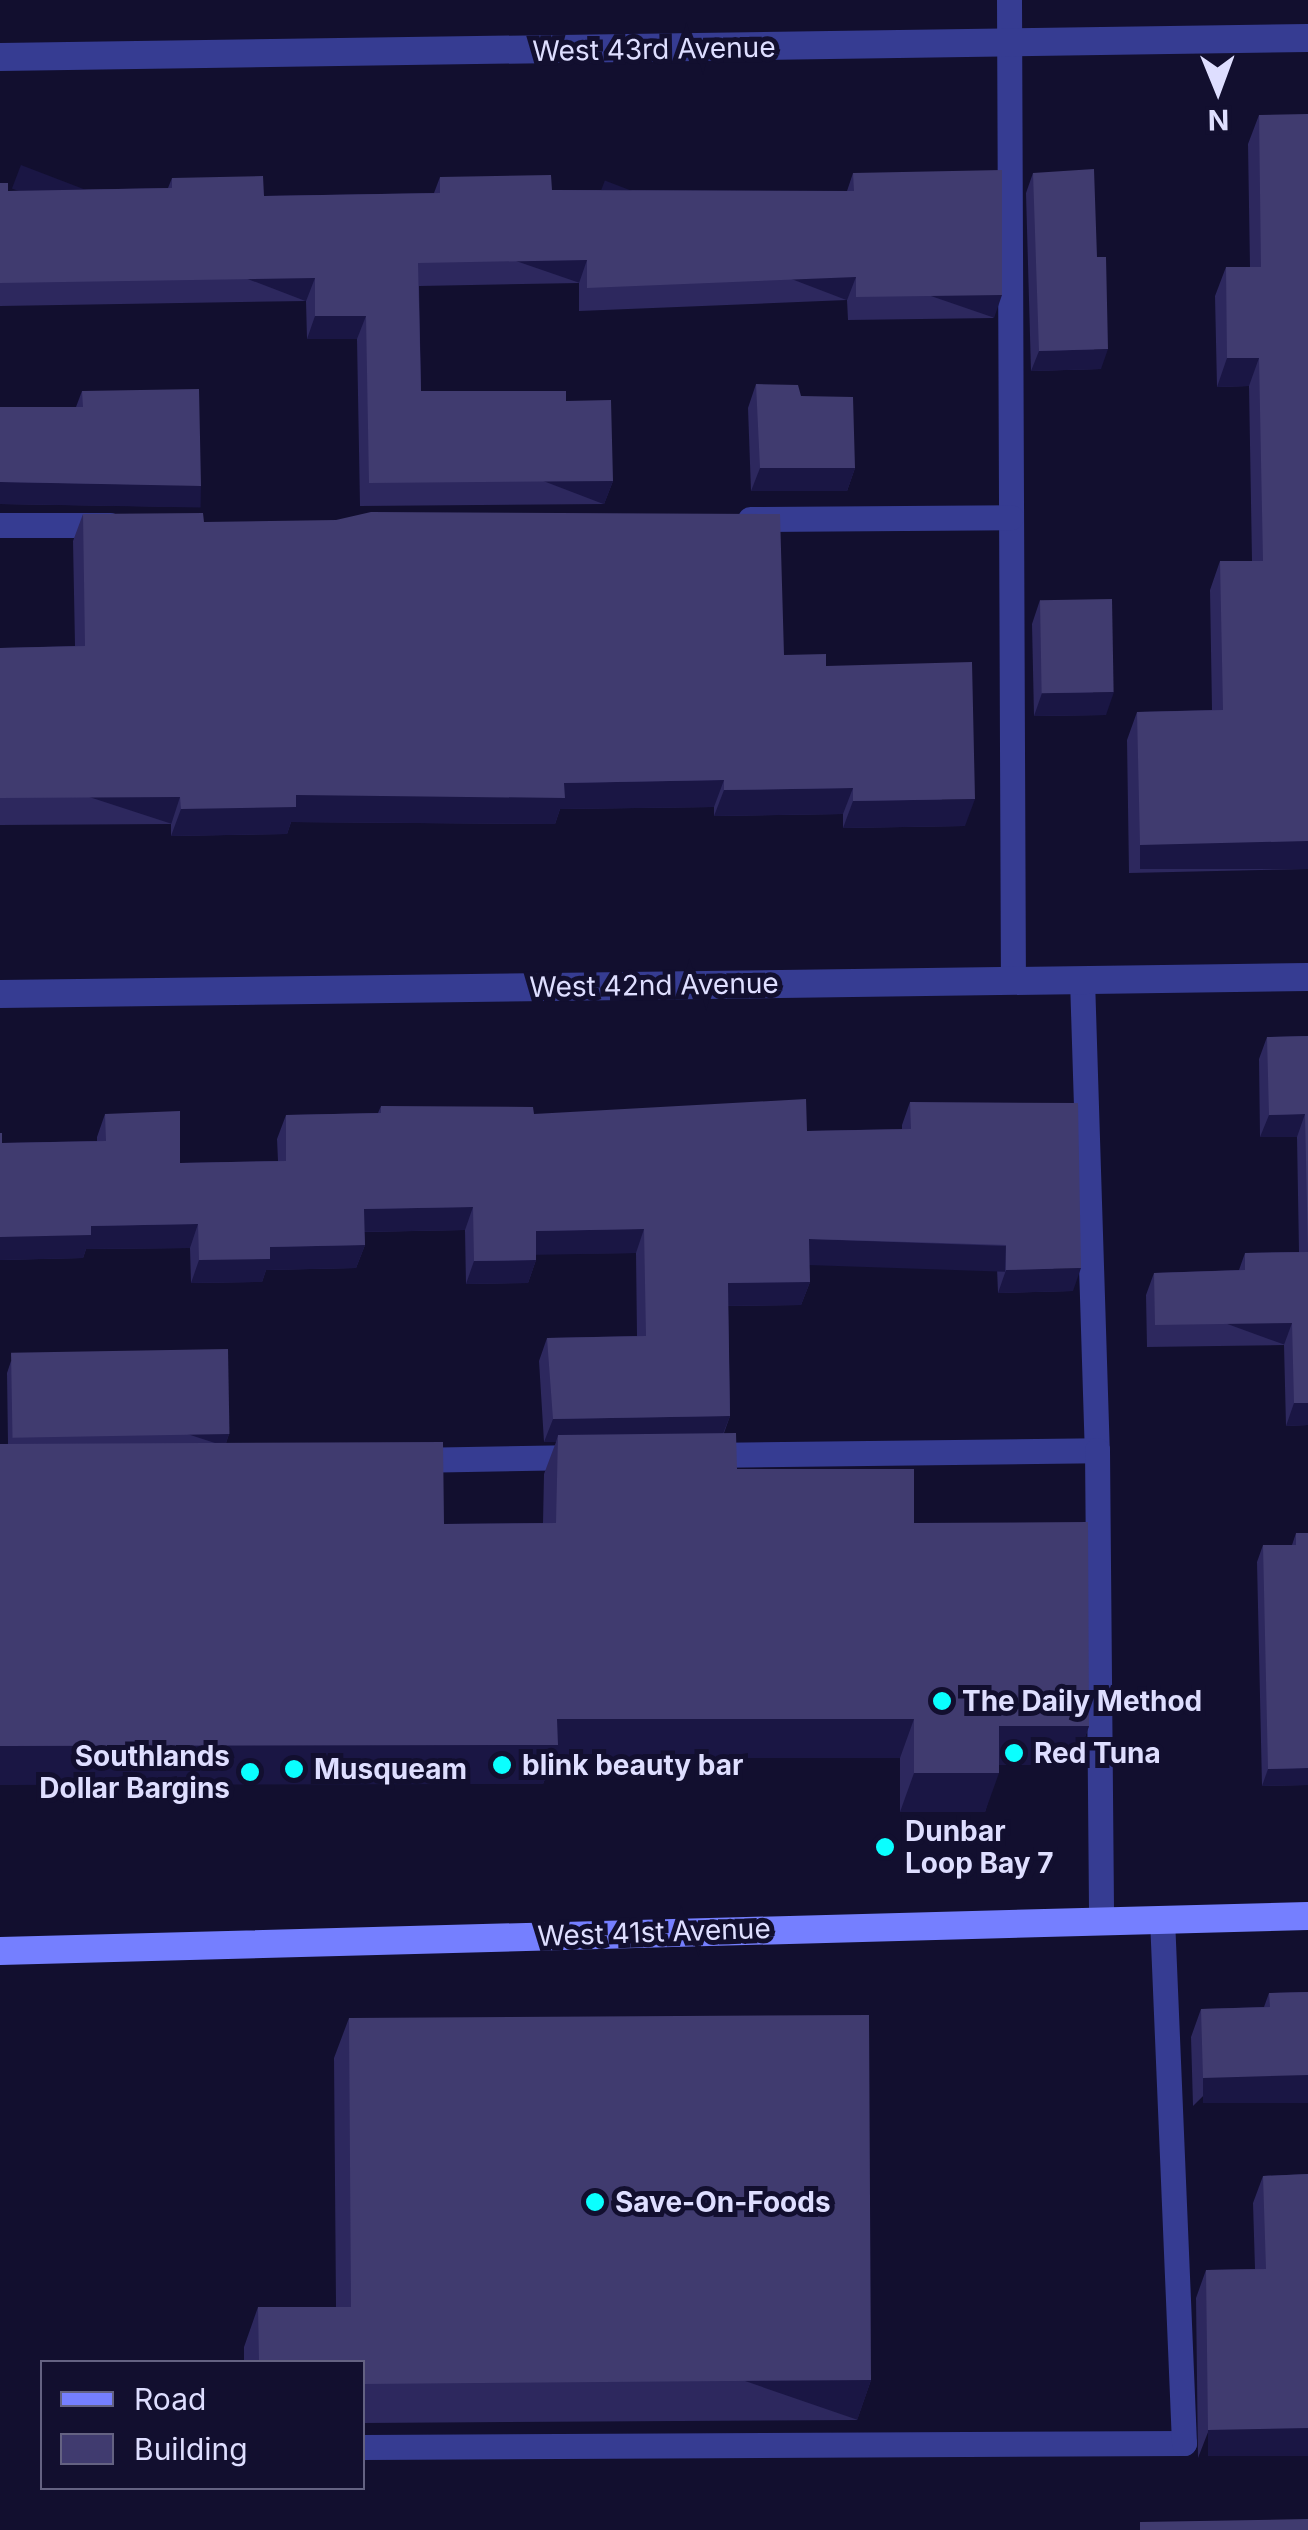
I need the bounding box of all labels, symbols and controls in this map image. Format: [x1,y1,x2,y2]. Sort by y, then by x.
street label: West 43rd Avenue [532,30,776,68]
north arrow [1168,40,1268,140]
text: N [1208,103,1229,137]
street label: West 42nd Avenue [529,966,779,1004]
place label: The Daily Method [962,1684,1202,1718]
marker: The Daily Method [931,1690,953,1712]
place label: Red Tuna [1034,1736,1161,1770]
place label: Southlands Dollar Bargins [39,1739,230,1805]
marker: Red Tuna [1003,1742,1025,1764]
place label: blink beauty bar [522,1748,743,1782]
place label: Musqueam [314,1752,467,1786]
marker: blink beauty bar [491,1754,513,1776]
marker: Musqueam [283,1758,305,1780]
marker: Southlands Dollar Bargins [239,1761,261,1783]
place label: Dunbar Loop Bay 7 [905,1814,1054,1880]
marker: Dunbar Loop Bay 7 [874,1836,896,1858]
street label: West 41st Avenue [537,1911,771,1953]
place label: Save-On-Foods [615,2185,831,2219]
marker: Save-On-Foods [584,2191,606,2213]
legend [40,2360,365,2490]
text: Road [134,2381,206,2417]
text: Building [134,2431,248,2467]

